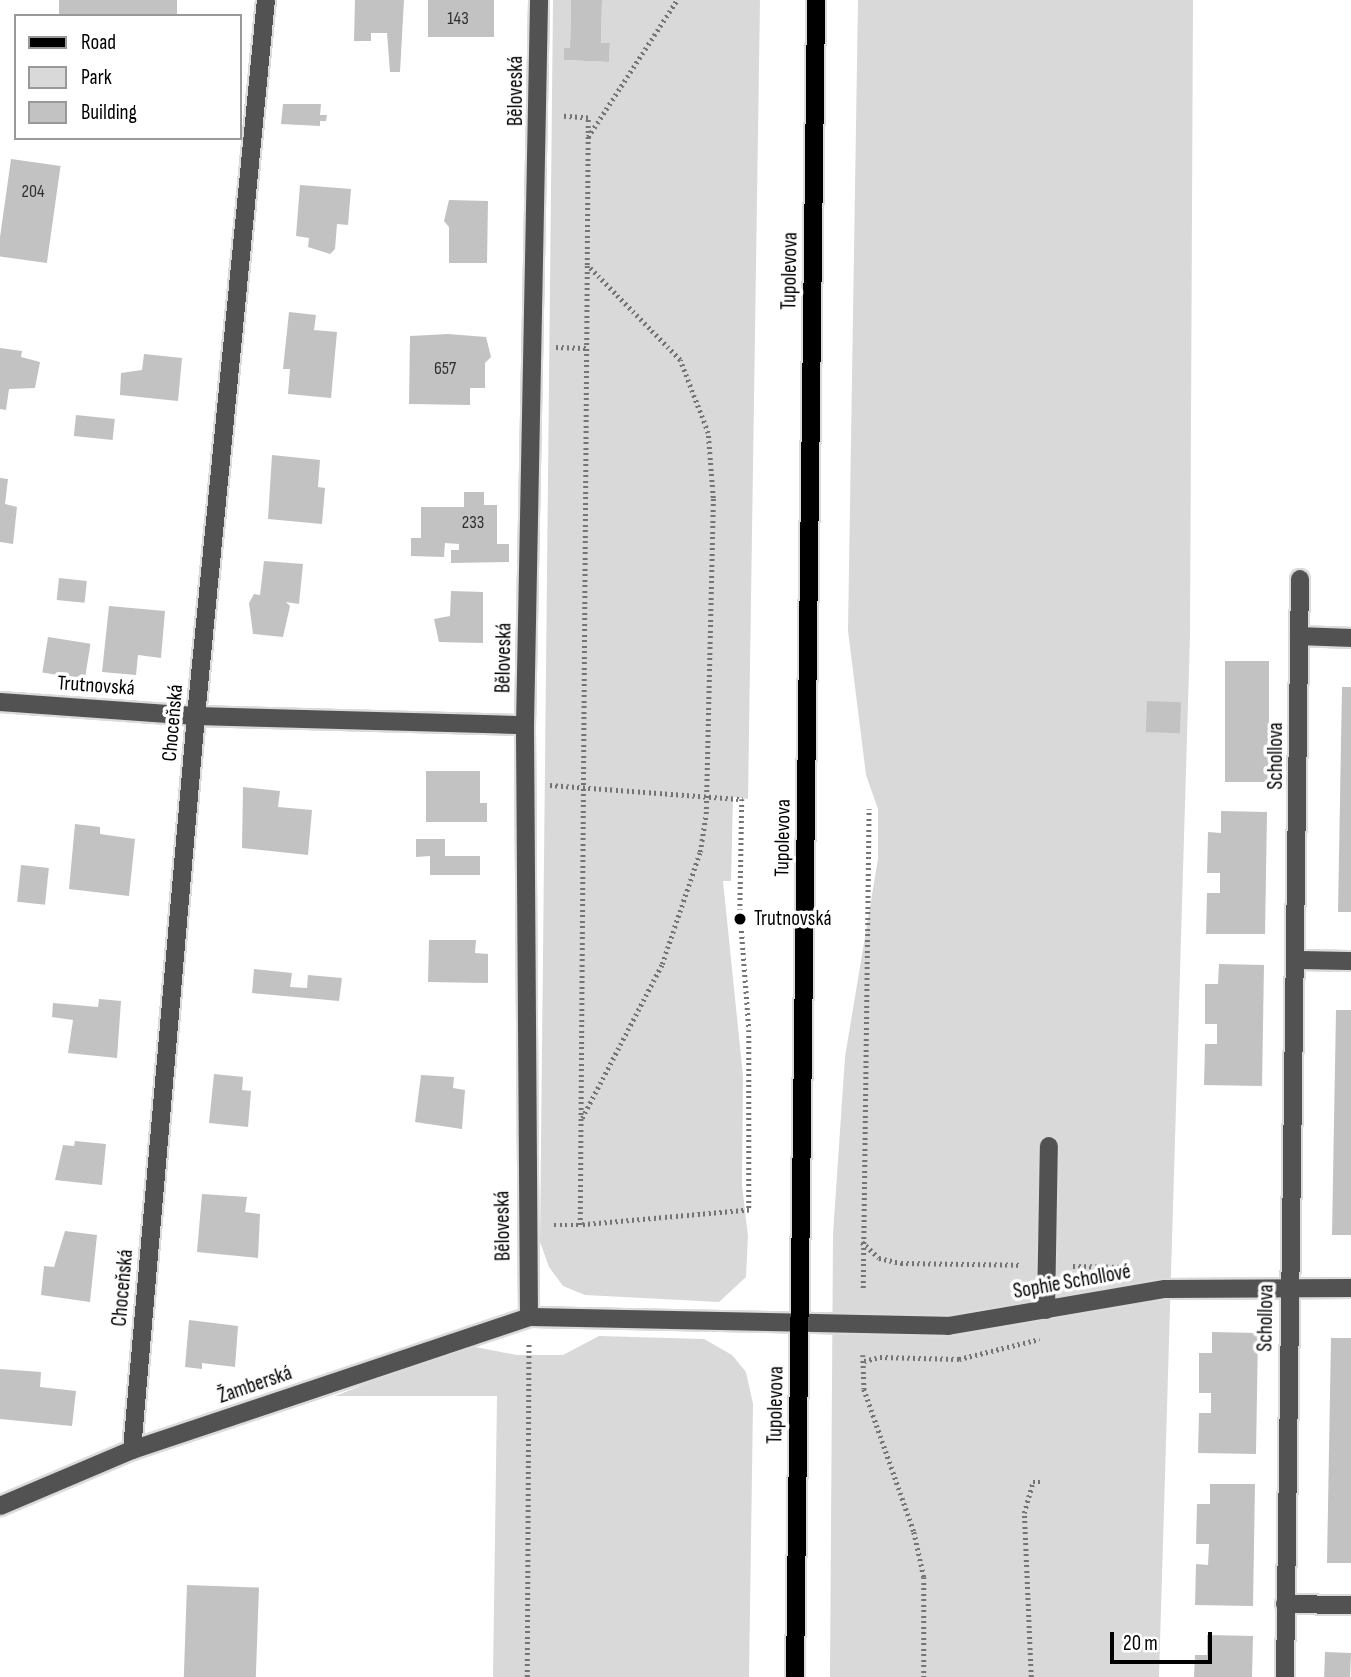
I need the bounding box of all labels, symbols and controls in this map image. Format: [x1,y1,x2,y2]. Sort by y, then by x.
house number: 143 [447,8,469,30]
legend [14,14,242,140]
text: Road [81,30,116,55]
street label: Běloveská [503,56,529,126]
text: Park [81,65,112,90]
text: Building [81,100,137,125]
house number: 204 [22,181,44,203]
street label: Tupolevova [777,232,803,310]
house number: 657 [434,358,456,380]
house number: 233 [462,512,484,534]
street label: Běloveská [491,623,517,693]
street label: Trutnovská [56,671,136,701]
street label: Choceňská [157,683,189,763]
street label: Schollova [1263,722,1289,790]
street label: Tupolevova [770,799,796,877]
place label: Trutnovská [754,906,831,932]
marker: Trutnovská [732,911,748,927]
street label: Běloveská [490,1191,516,1261]
street label: Choceňská [107,1248,139,1328]
street label: Sophie Schollové [1011,1259,1133,1305]
street label: Schollova [1253,1284,1279,1352]
street label: Žamberská [215,1361,295,1409]
street label: Tupolevova [763,1366,789,1444]
scale bar [1113,1618,1214,1662]
text: 20 m [1123,1631,1158,1656]

